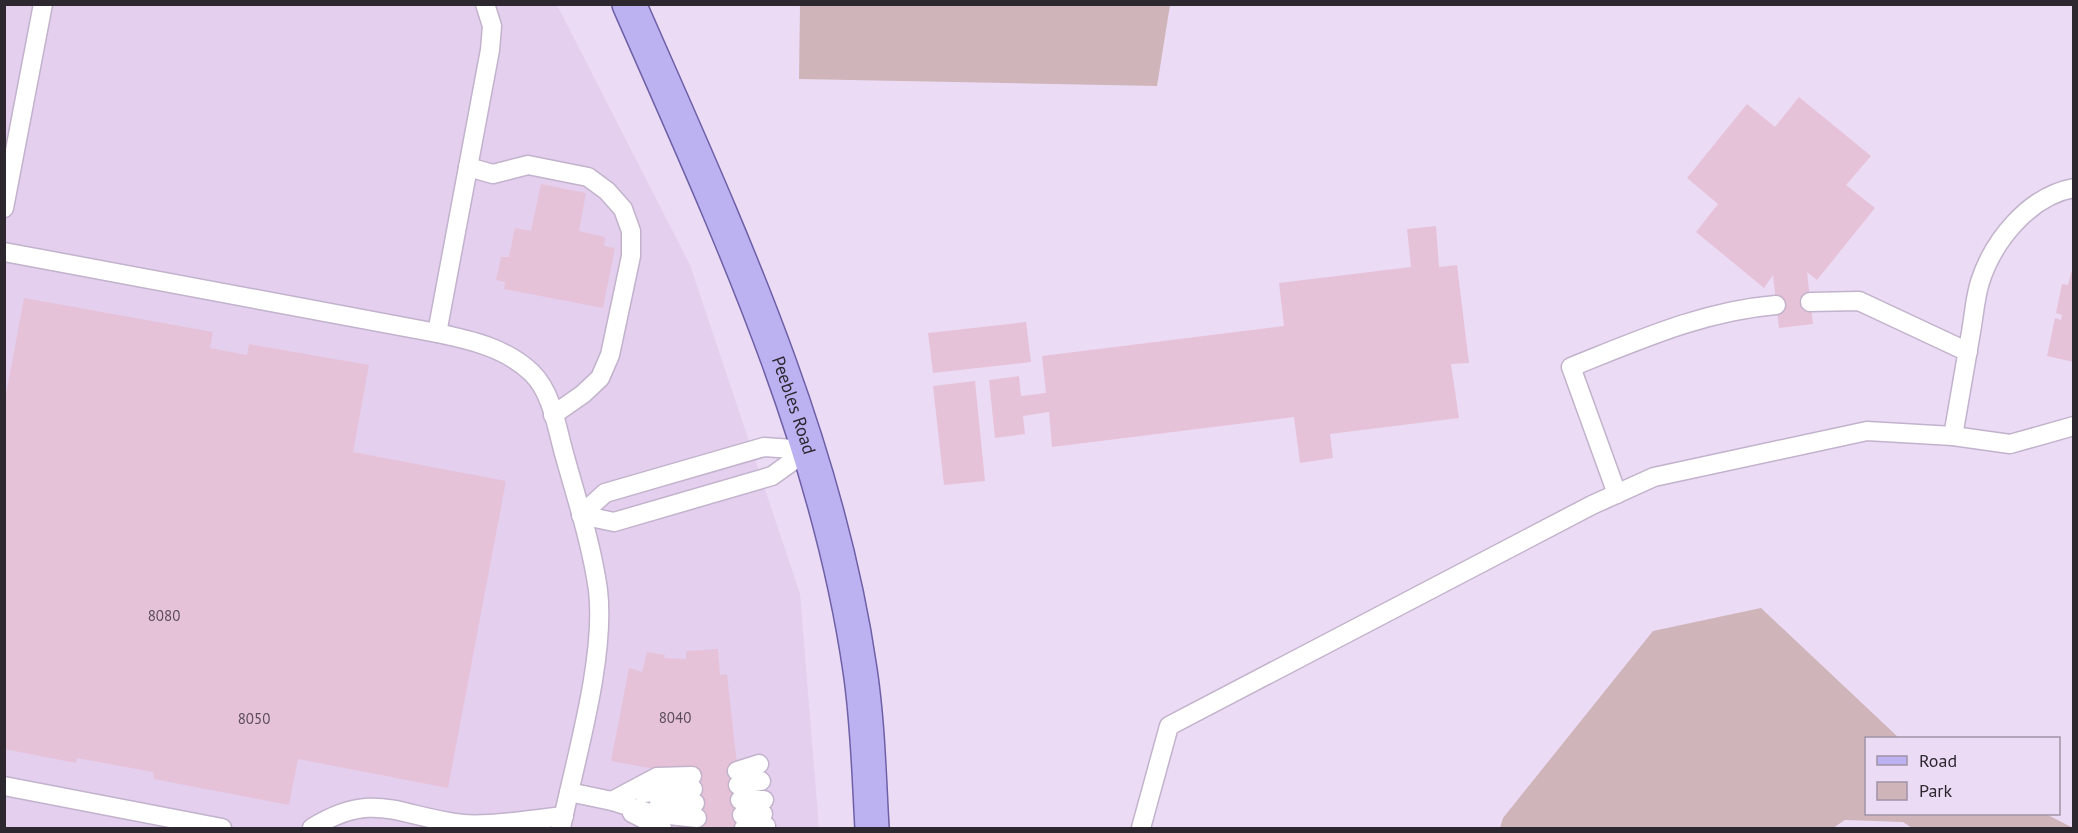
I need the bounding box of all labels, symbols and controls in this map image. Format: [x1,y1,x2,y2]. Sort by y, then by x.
street label: Peebles Road [767,353,821,457]
house number: 8080 [148,606,180,625]
house number: 8040 [659,708,691,727]
house number: 8050 [238,709,270,728]
legend [1865,737,2060,815]
text: Road [1919,749,1957,772]
text: Park [1919,779,1952,802]

